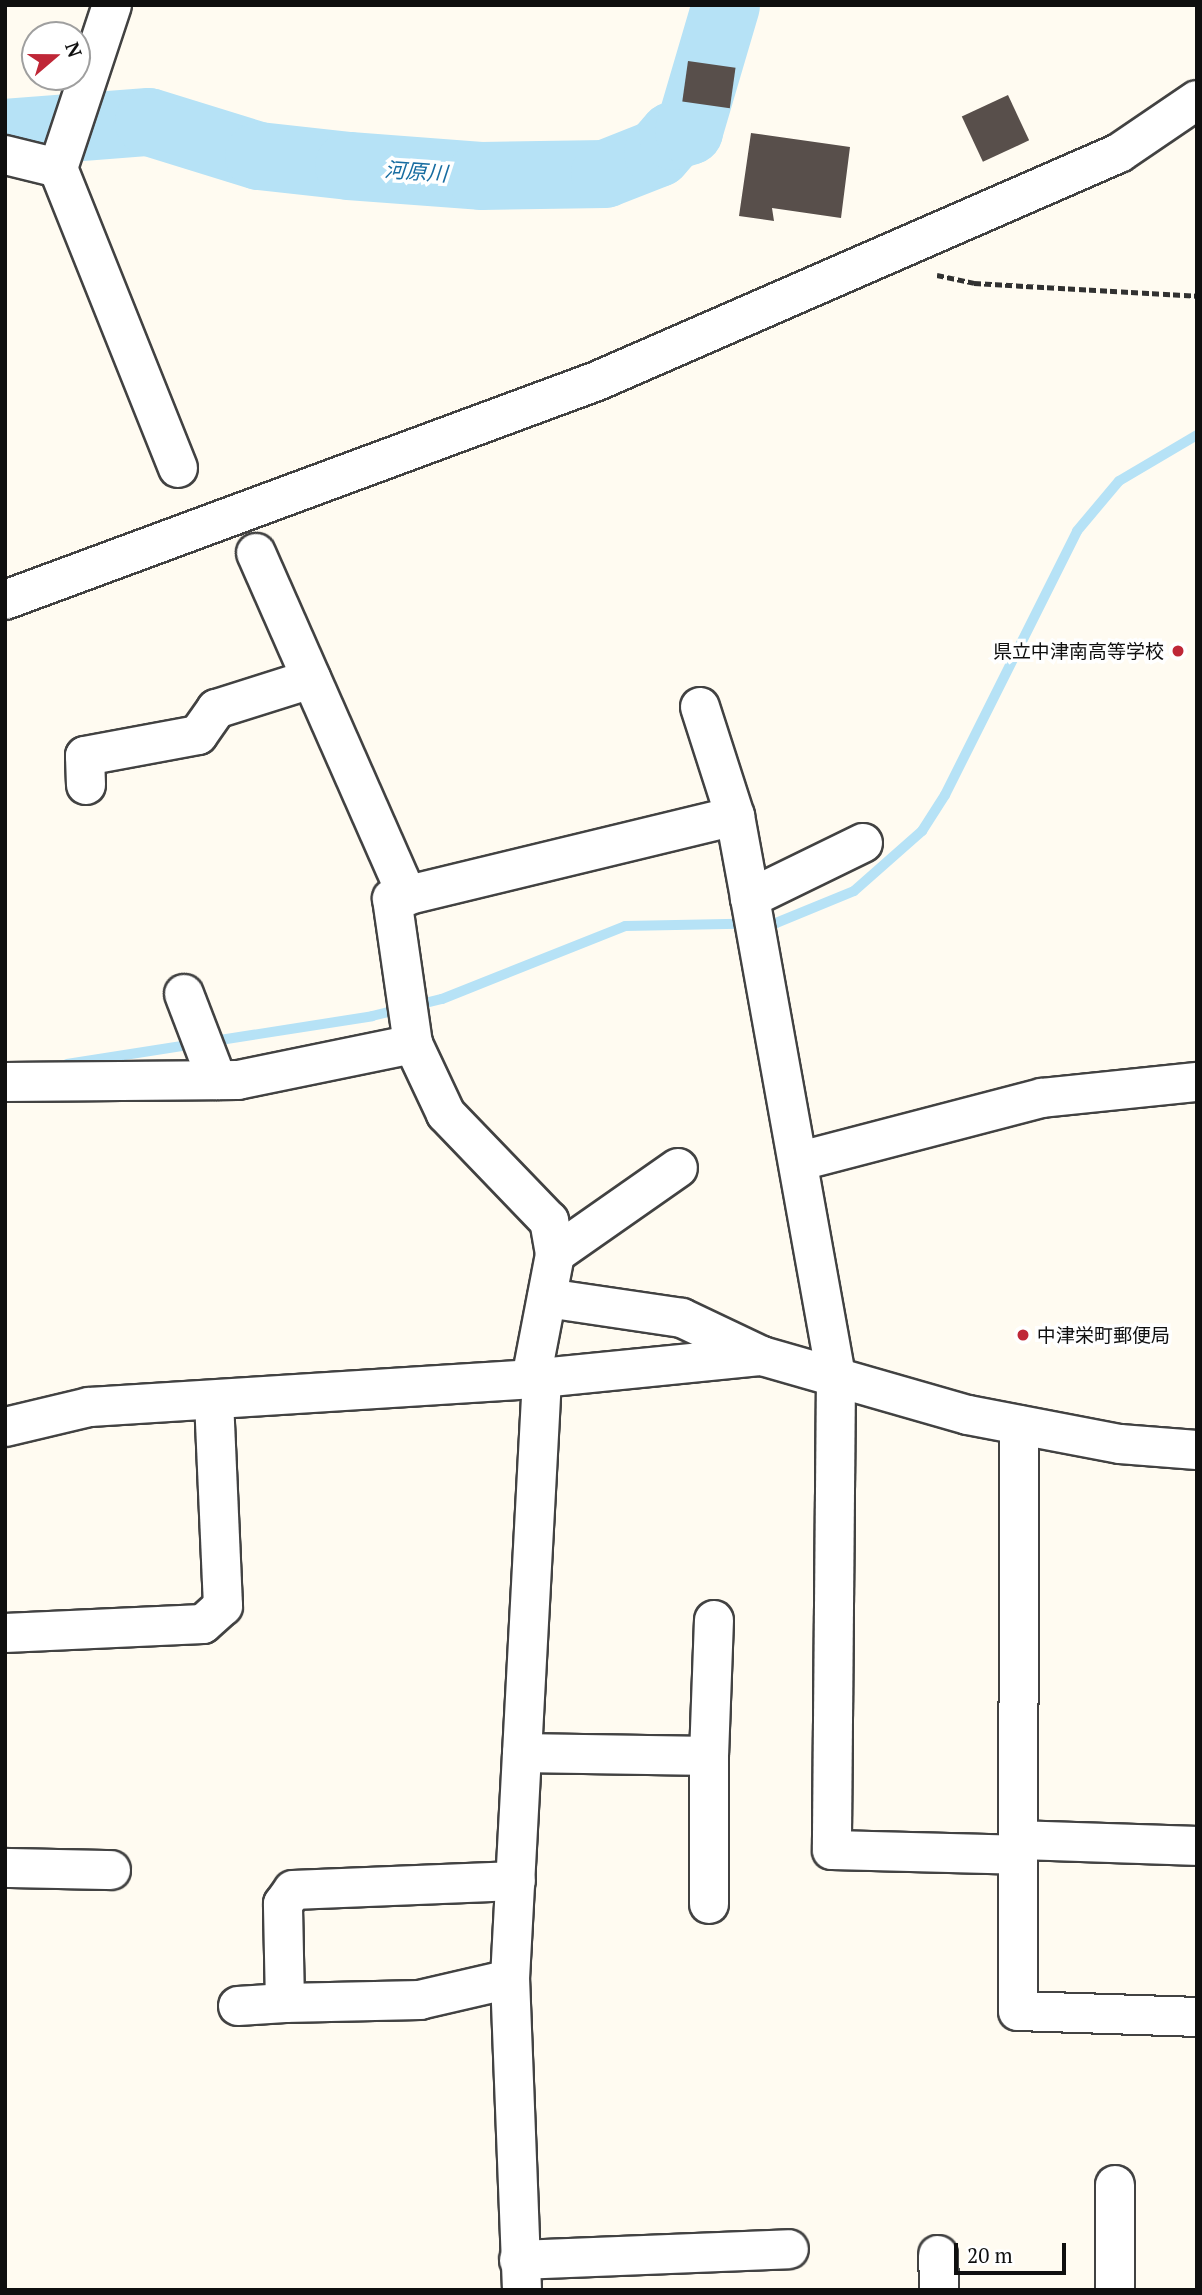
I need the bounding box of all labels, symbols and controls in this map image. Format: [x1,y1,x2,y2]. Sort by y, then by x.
north arrow [21,21,91,91]
text: N [60,38,89,60]
water label: 河原川 [384,156,448,186]
place label: 県立中津南高等学校 [993,640,1164,662]
marker: 県立中津南高等学校 [1170,643,1186,659]
place label: 中津栄町郵便局 [1037,1324,1170,1346]
marker: 中津栄町郵便局 [1015,1327,1031,1343]
scale bar [957,2228,1069,2272]
text: 20 m [967,2241,1013,2269]

